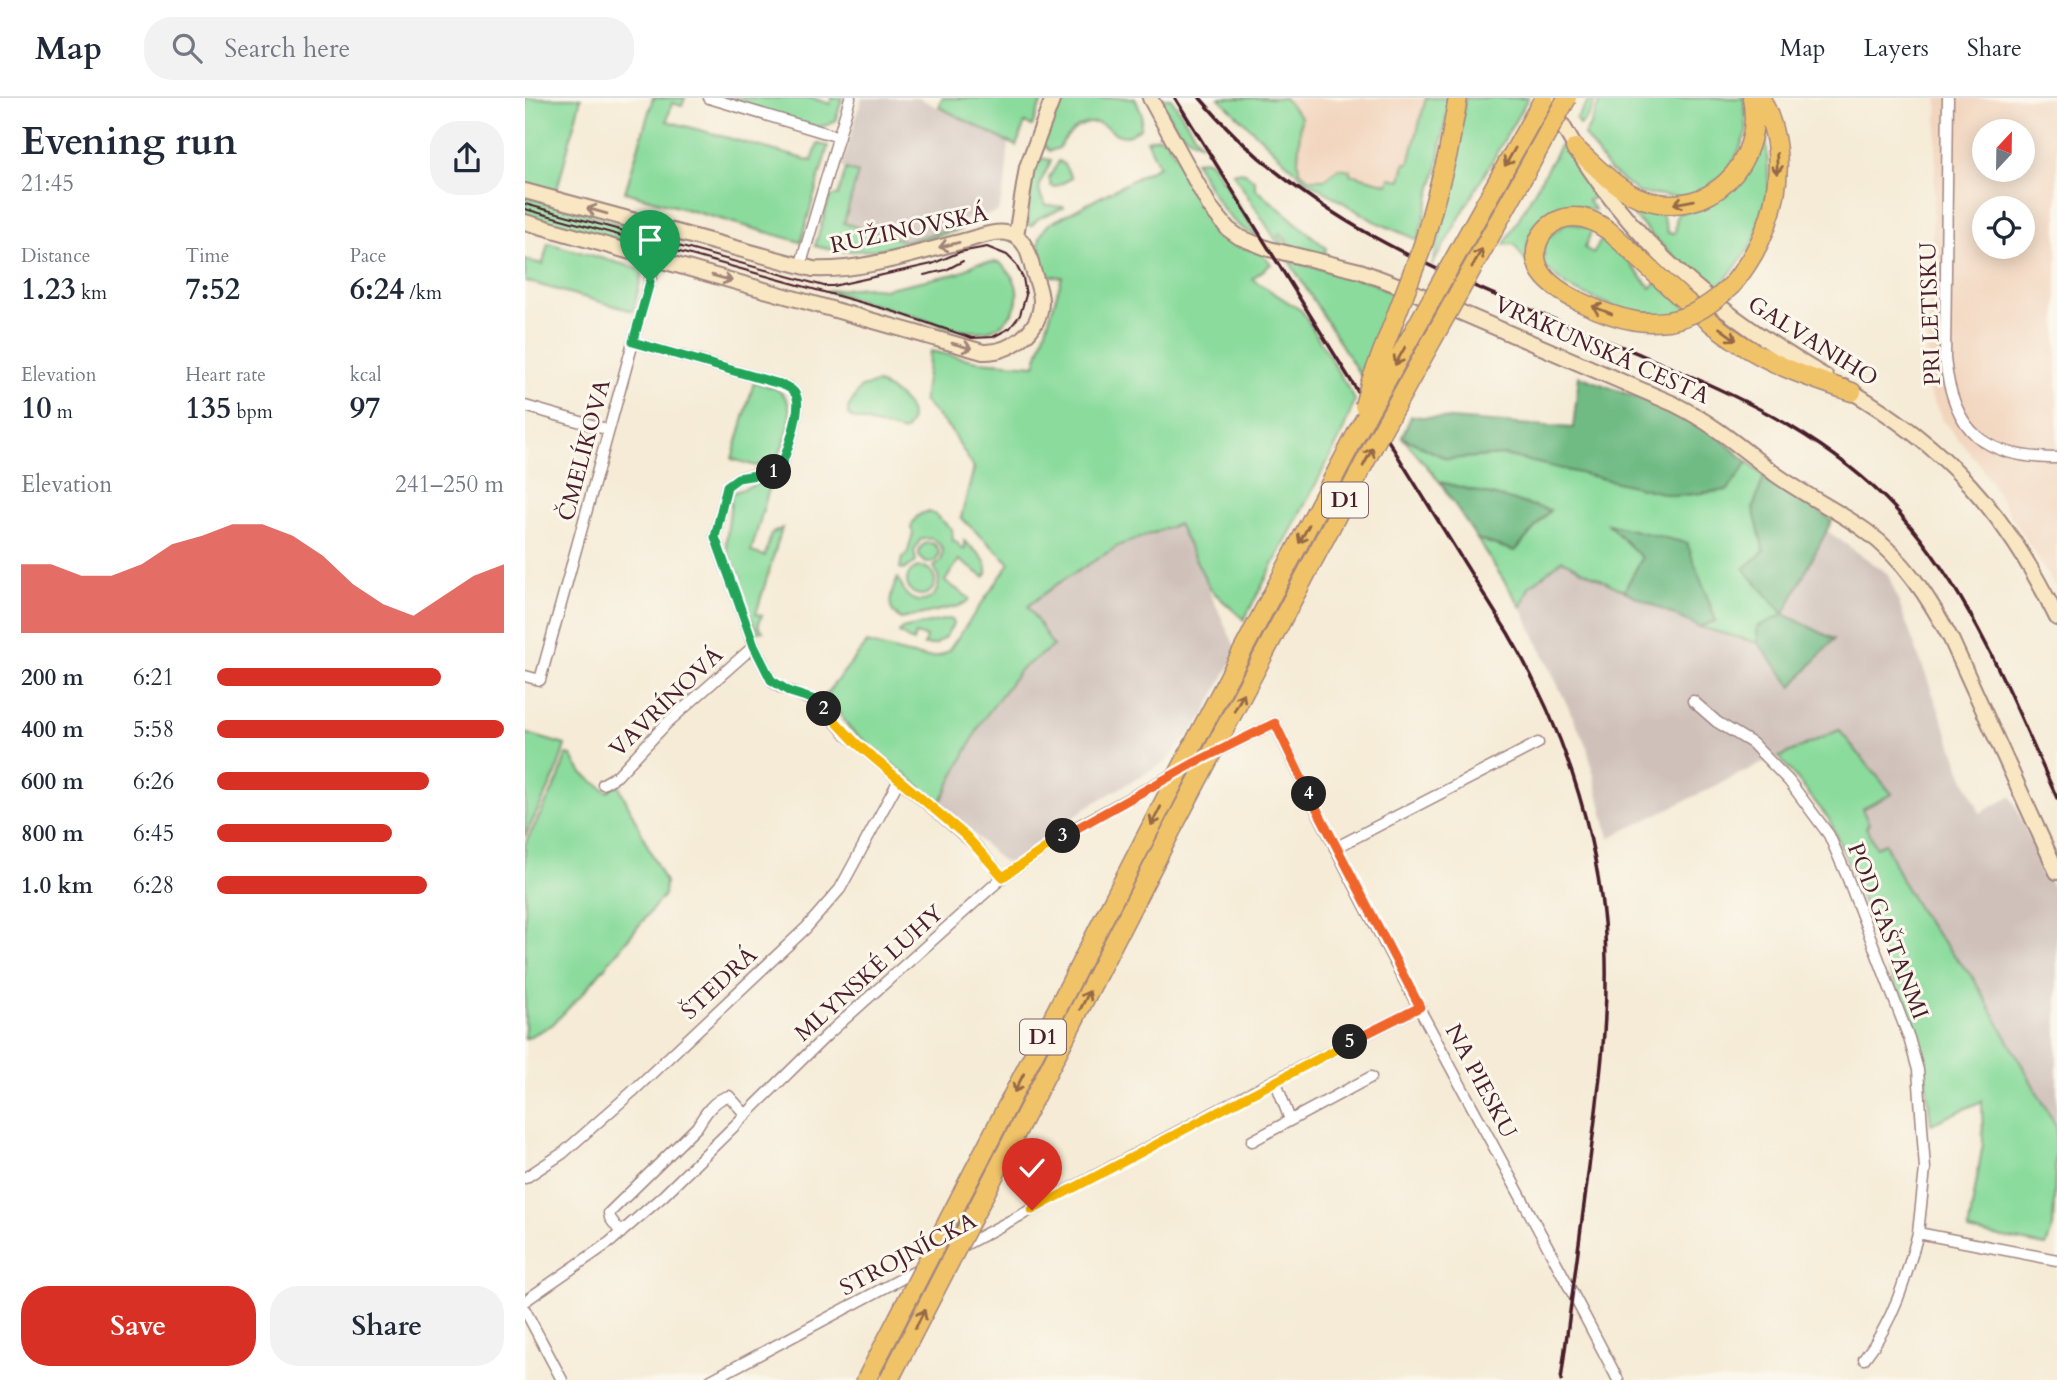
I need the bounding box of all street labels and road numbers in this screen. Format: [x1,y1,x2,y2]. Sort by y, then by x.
street label: RUŽINOVSKÁ [827,196,991,261]
street label: PRI LETISKU [1912,241,1948,386]
street label: VRAKUNSKÁ CESTA [1490,289,1715,412]
street label: GALVANIHO [1742,289,1884,393]
street label: ČMELÍKOVA [549,375,618,524]
road number: D1 [1322,482,1368,518]
street label: VAVRÍNOVÁ [602,639,730,764]
street label: POD GAŠTANMI [1840,838,1937,1024]
street label: MLYNSKÉ LUHY [788,897,951,1048]
street label: ŠTEDRÁ [674,939,764,1026]
street label: NA PIESKU [1438,1018,1524,1144]
road number: D1 [1020,1020,1066,1054]
street label: STROJNÍCKA [834,1205,982,1303]

